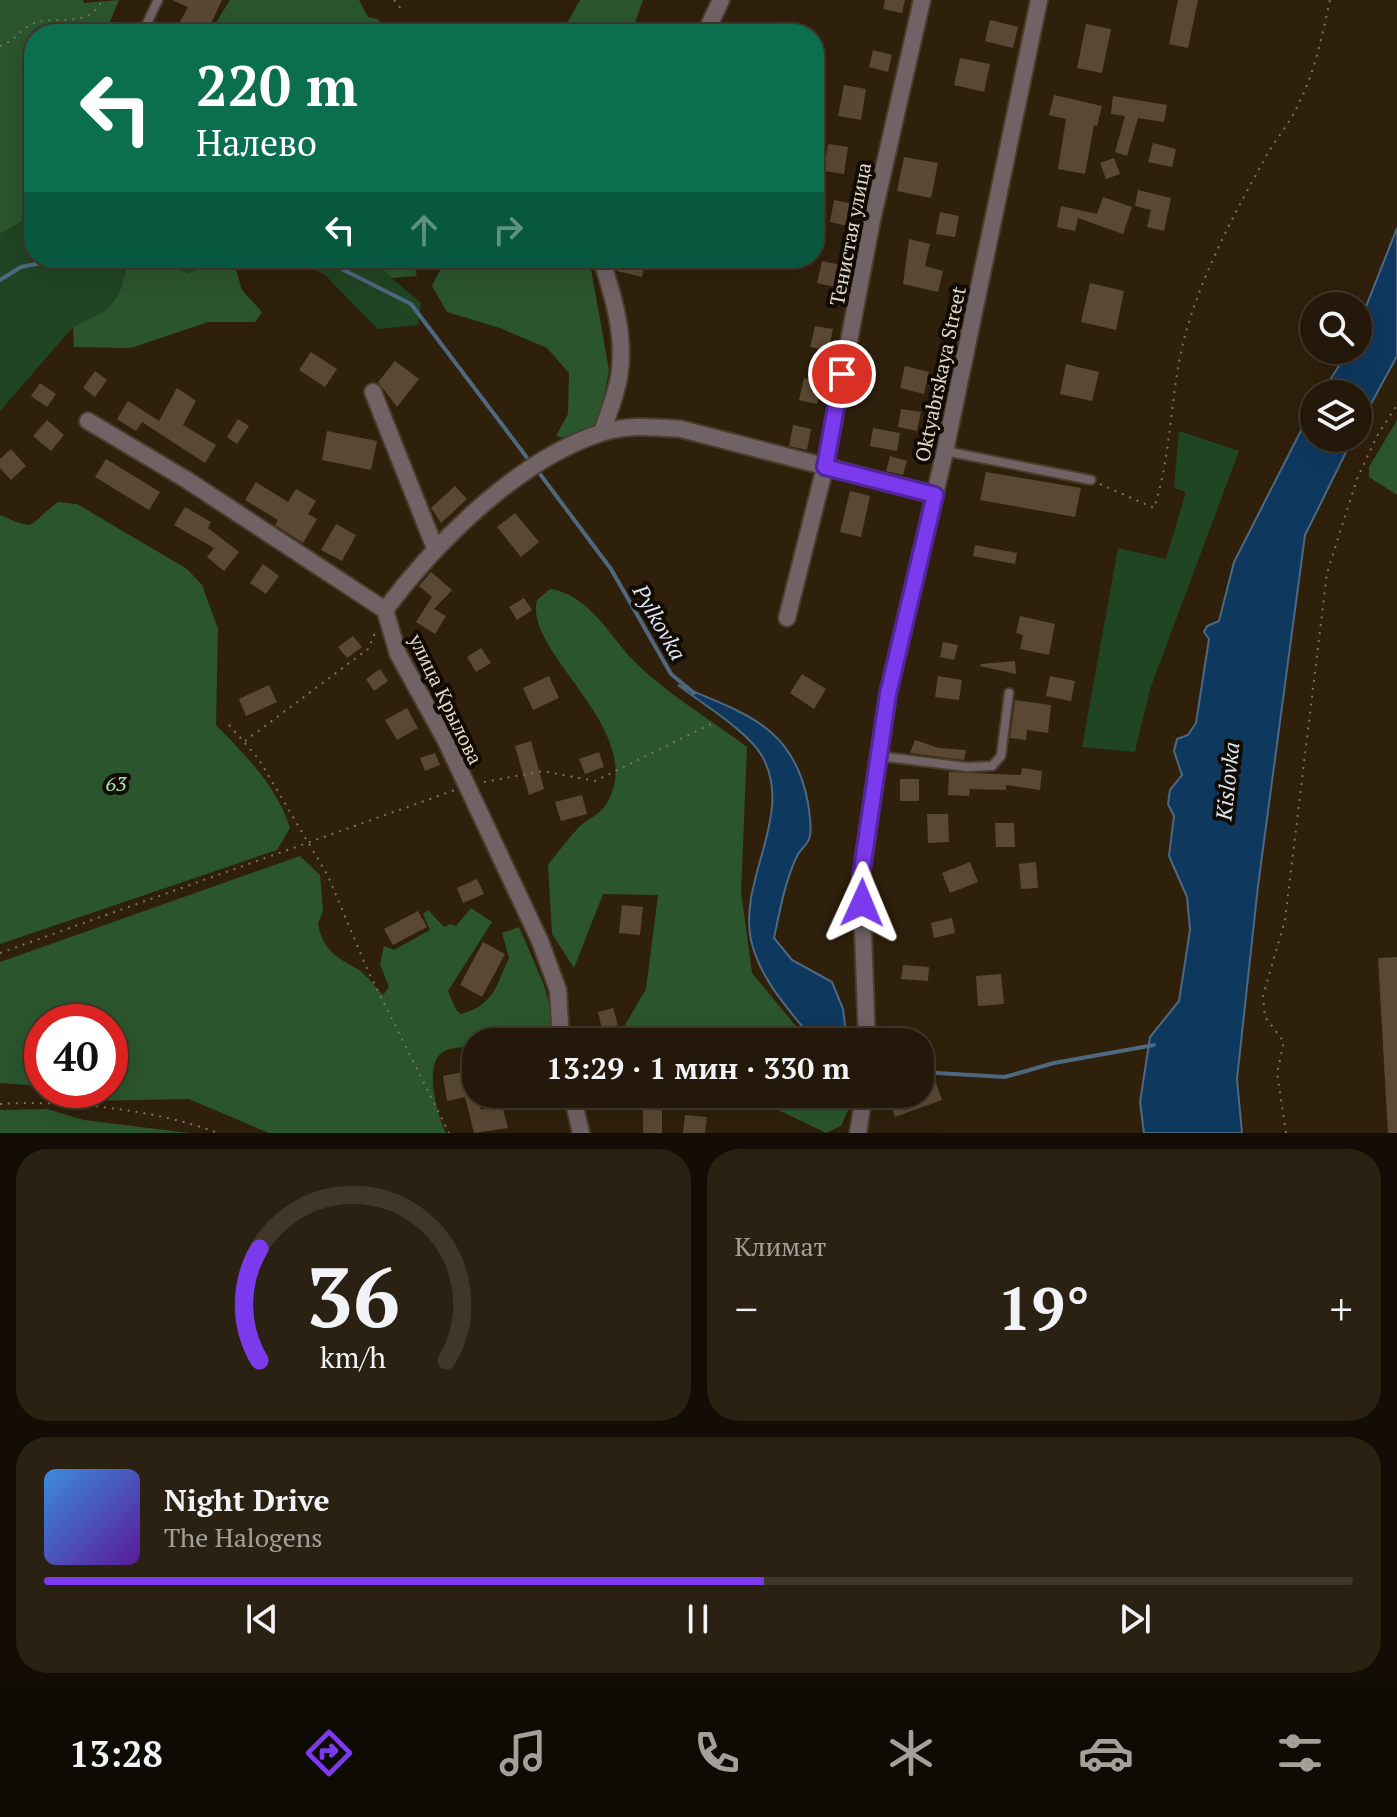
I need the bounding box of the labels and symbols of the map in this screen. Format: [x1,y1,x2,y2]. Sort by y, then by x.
street label: Тенистая улица [823,160,877,308]
street label: Oktyabrskaya Street [908,283,972,464]
pin [808,340,876,408]
water label: Pylkovka [626,578,693,665]
street label: улица Крылова [402,628,489,769]
water label: Kislovka [1208,740,1246,823]
park label: 63 [106,770,127,797]
position arrow [820,861,904,945]
speed limit sign: 40 [24,1004,128,1108]

